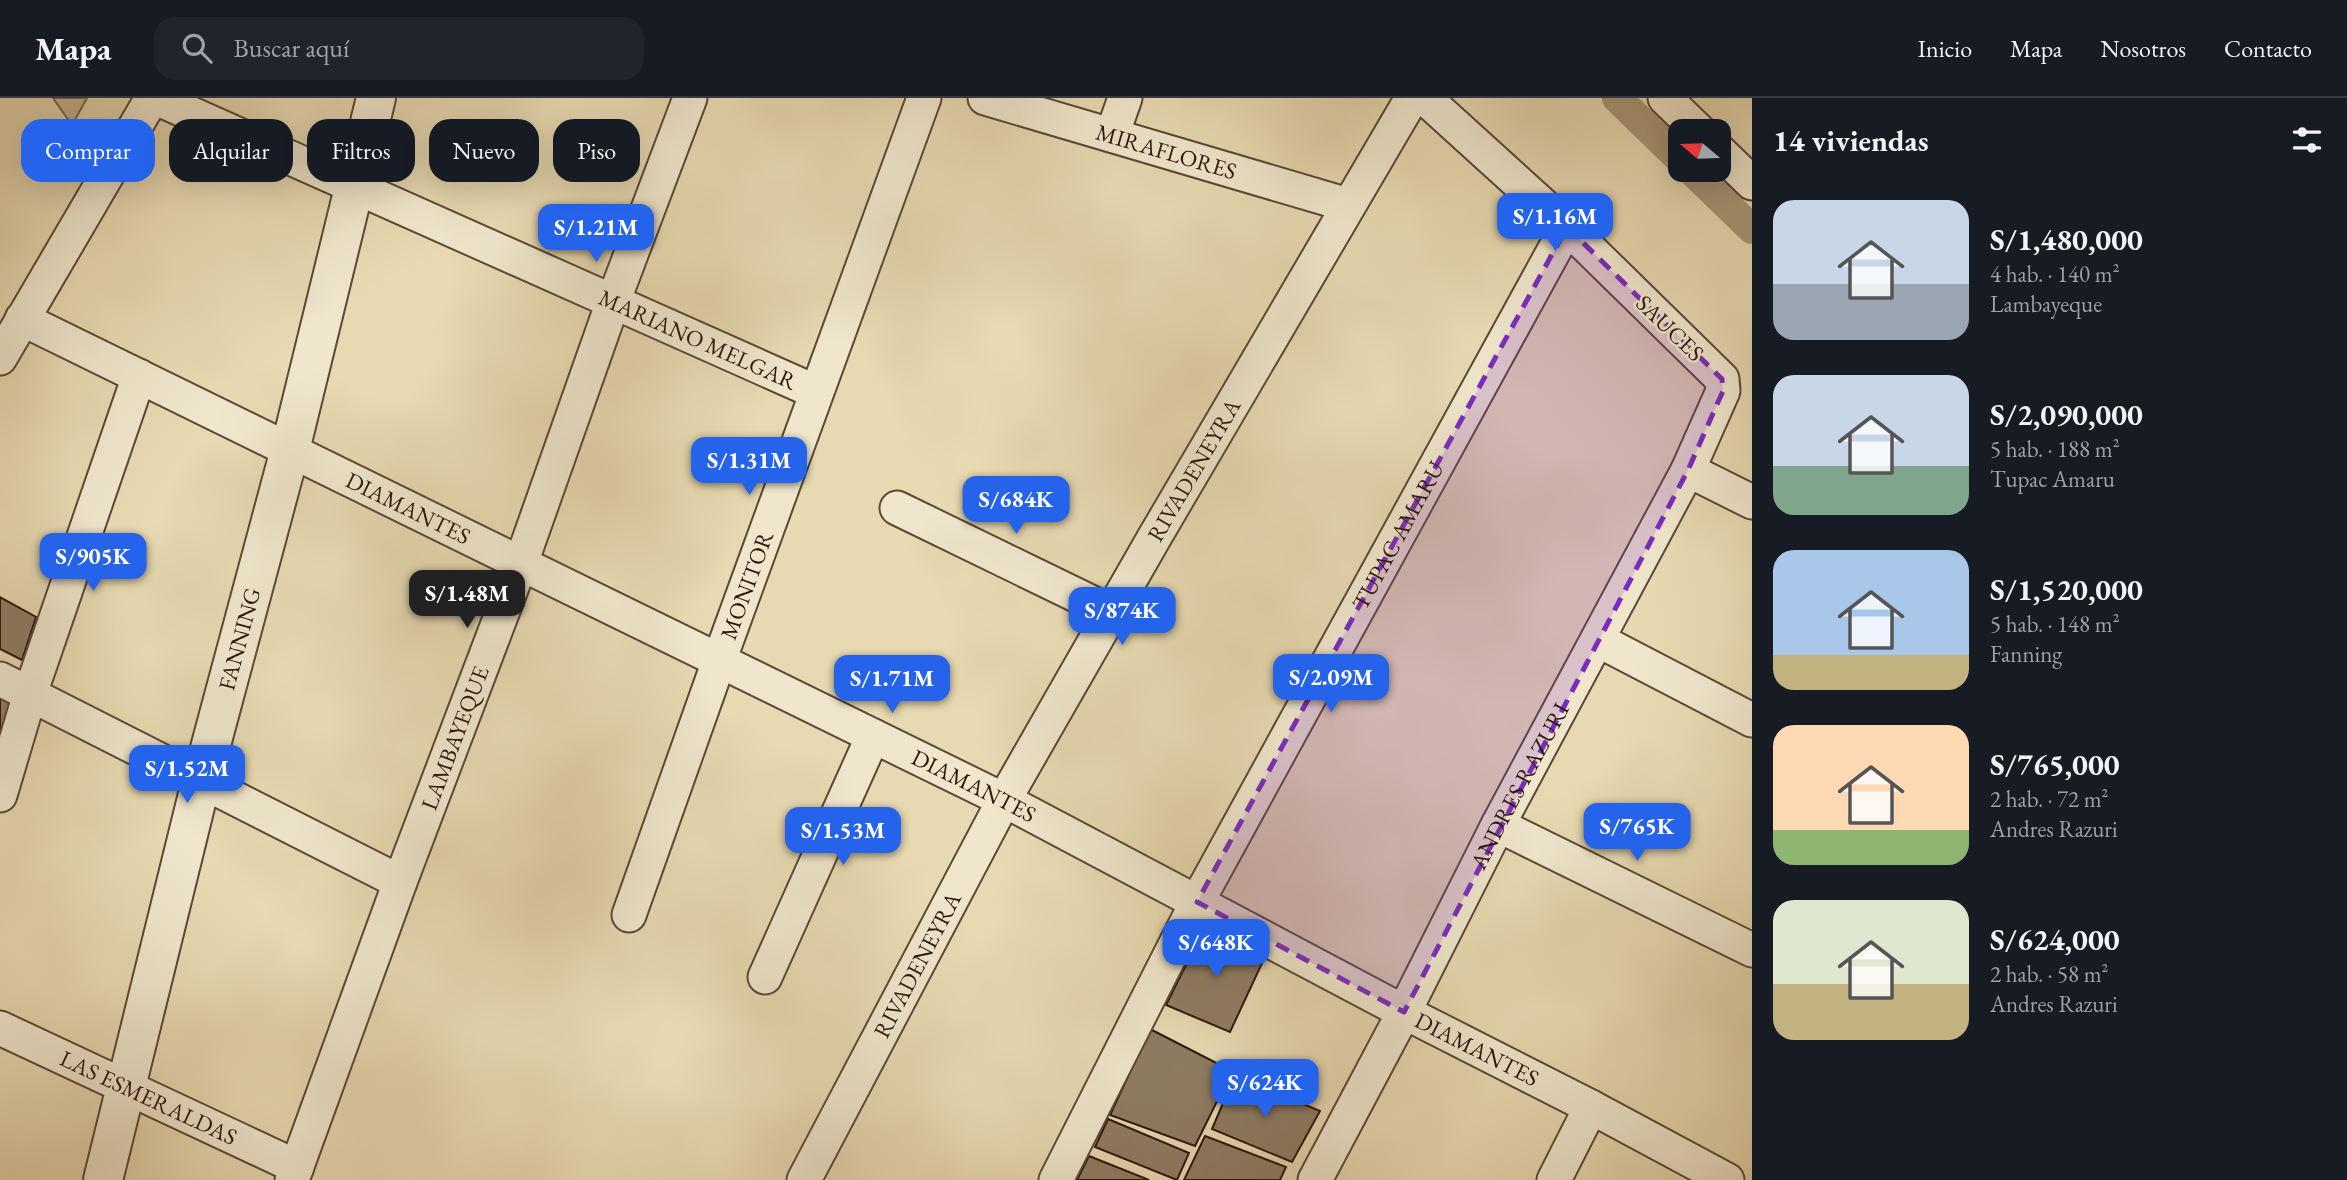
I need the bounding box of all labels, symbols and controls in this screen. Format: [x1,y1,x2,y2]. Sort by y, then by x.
search box [154,17,644,80]
text: Mapa [35,27,112,70]
icon: search [178,29,216,67]
text: Buscar aquí [234,31,349,65]
text: Inicio [1918,33,1972,64]
text: Mapa [2010,33,2062,64]
text: Nosotros [2100,33,2186,64]
text: Contacto [2224,33,2312,64]
street label: MIRAFLORES [1093,117,1240,186]
chip: Comprar [21,119,155,182]
chip: Alquilar [169,119,293,182]
chip: Filtros [307,119,415,182]
chip: Nuevo [429,119,539,182]
chip: Piso [553,119,640,182]
north arrow [1668,119,1731,182]
map controls [1668,119,1731,182]
text: 14 viviendas [1773,121,1929,160]
icon: filters [2288,121,2326,159]
pin: S/1.16M [1490,194,1620,253]
text: S/1.16M [1513,201,1597,231]
pin: S/1.21M [531,204,661,264]
text: S/1.21M [554,212,638,242]
text: S/1,480,000 [1990,220,2143,259]
icon: home [1829,228,1913,312]
text: 4 hab. · 140 m² [1990,259,2120,289]
street label: MARIANO MELGAR [594,282,802,397]
street label: SAUCES [1630,288,1710,368]
text: Lambayeque [1990,289,2102,319]
street label: RIVADENEYRA [1140,392,1248,547]
text: S/2,090,000 [1990,395,2143,434]
icon: home [1829,403,1913,487]
text: 5 hab. · 188 m² [1990,434,2120,464]
pin: S/1.31M [684,438,814,497]
text: S/1.31M [707,445,791,475]
street label: TUPAC AMARU [1345,456,1451,615]
text: Tupac Amaru [1990,464,2115,494]
street label: DIAMANTES [341,465,475,551]
pin: S/684K [959,476,1073,536]
text: S/684K [979,484,1053,514]
street label: MONITOR [713,526,780,644]
pin: S/905K [36,533,150,593]
text: S/905K [56,541,130,571]
pin: S/1.48M [402,570,532,630]
text: S/1,520,000 [1990,570,2143,609]
text: S/1.48M [425,578,509,608]
icon: home [1829,578,1913,662]
street label: FANNING [211,584,267,694]
pin: S/874K [1065,588,1179,647]
text: S/874K [1085,595,1159,625]
text: 5 hab. · 148 m² [1990,609,2120,639]
text: Fanning [1990,639,2062,669]
pin: S/2.09M [1266,654,1396,714]
pin: S/1.71M [827,656,957,715]
street label: LAMBAYEQUE [414,662,496,814]
text: S/2.09M [1289,662,1373,692]
text: S/1.71M [850,663,934,693]
street label: ANDRES RAZURI [1463,697,1576,875]
street label: DIAMANTES [907,742,1041,829]
text: S/765,000 [1990,745,2120,784]
pin: S/1.52M [122,746,252,805]
text: S/1.52M [145,753,229,783]
icon: home [1829,753,1913,837]
text: 2 hab. · 72 m² [1990,784,2109,814]
pin: S/765K [1580,804,1694,863]
pin: S/1.53M [778,808,908,867]
text: S/765K [1600,811,1674,841]
text: Andres Razuri [1990,814,2118,844]
text: S/1.53M [801,815,885,845]
street label: RIVADENEYRA [866,886,968,1043]
pin: S/648K [1159,920,1273,979]
text: S/624,000 [1990,920,2120,959]
text: S/648K [1179,927,1253,957]
icon: home [1829,928,1913,1012]
text: 2 hab. · 58 m² [1990,959,2109,989]
text: Andres Razuri [1990,989,2118,1019]
street label: DIAMANTES [1410,1005,1544,1093]
street label: LAS ESMERALDAS [55,1043,242,1152]
pin: S/624K [1208,1060,1322,1119]
text: S/624K [1228,1067,1302,1097]

